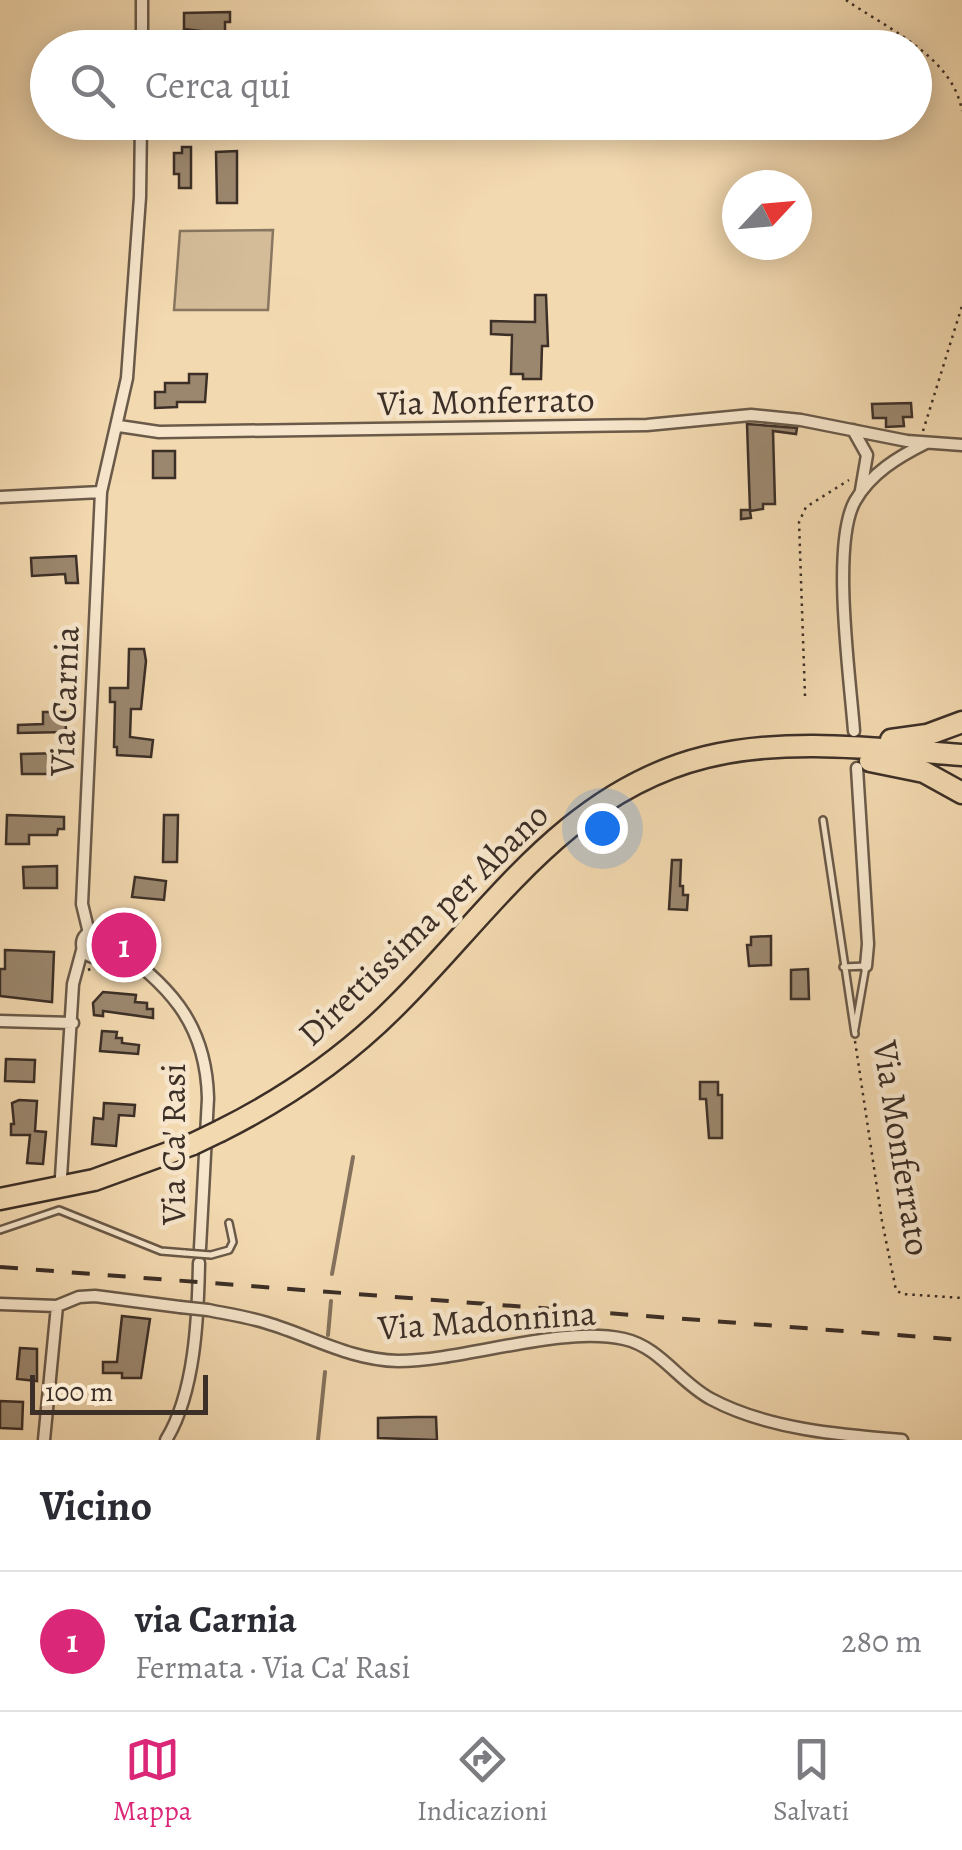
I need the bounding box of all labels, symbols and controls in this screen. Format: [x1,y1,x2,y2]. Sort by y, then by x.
search box [30,30,932,140]
icon: search [65,58,120,113]
text: Cerca qui [145,59,291,111]
north arrow [722,170,812,260]
street label: Via Monferrato [376,375,595,427]
street label: Via Carnia [37,624,91,778]
street label: Direttissima per Abano [287,792,559,1056]
your location [577,803,628,854]
pin: 1 [92,908,156,982]
street label: Via Monferrato [861,1036,943,1259]
street label: Via Ca' Rasi [149,1063,197,1226]
street label: Via Madonnina [375,1288,598,1352]
scale bar [30,1370,208,1414]
text: 100 m [45,1373,113,1411]
text: Vicino [40,1477,152,1534]
text: via Carnia [135,1593,297,1645]
text: 1 [67,1619,78,1663]
text: 280 m [841,1619,922,1663]
text: Fermata · Via Ca' Rasi [135,1645,411,1689]
tab: Mappa [113,1732,192,1830]
tab: Indicazioni [417,1732,548,1830]
tab: Salvati [773,1732,849,1830]

